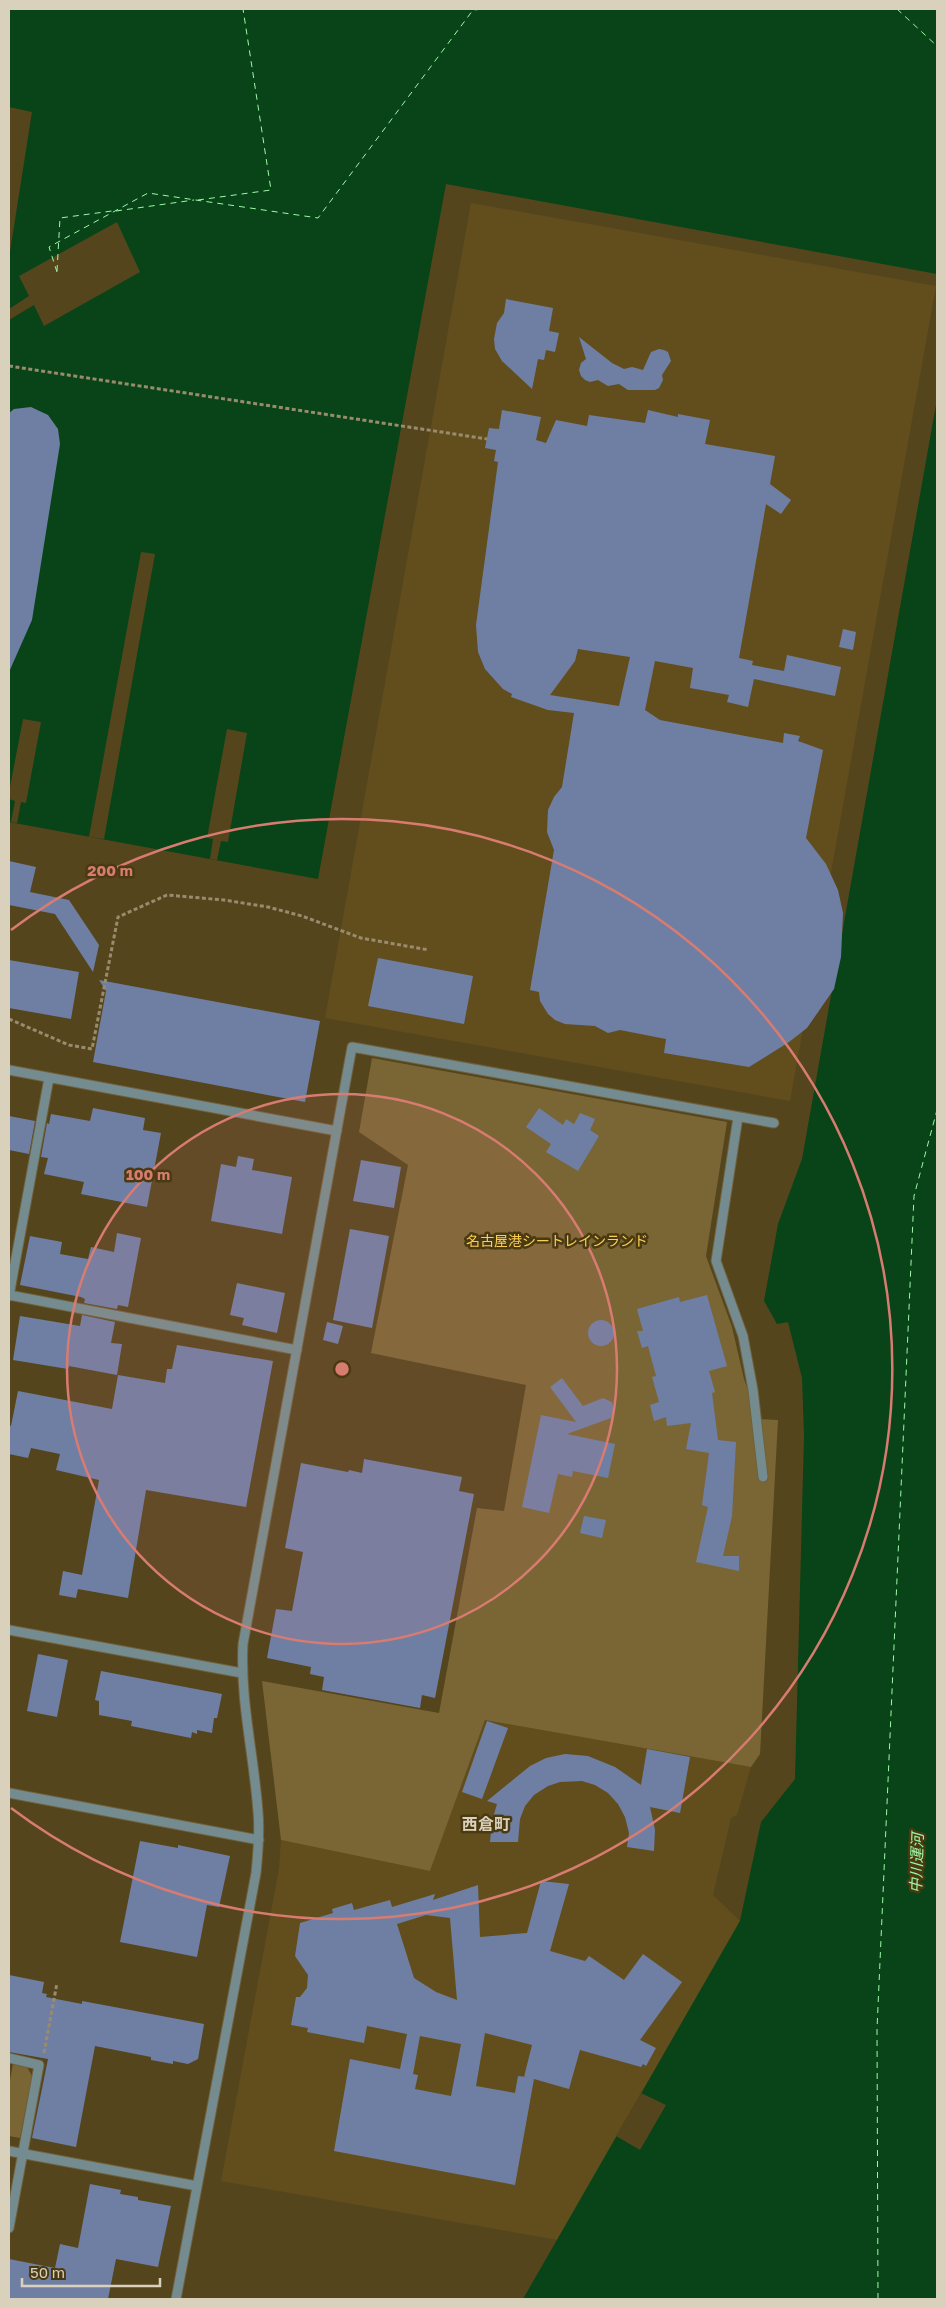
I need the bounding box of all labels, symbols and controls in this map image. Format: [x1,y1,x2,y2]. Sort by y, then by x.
text: 200 m [87,861,133,879]
text: 100 m [126,1165,170,1183]
park label: 名古屋港シートレインランド [466,1232,648,1249]
centre of rings [333,1360,351,1378]
district label: 西倉町 [462,1814,510,1834]
water label: 中川運河 [906,1830,926,1893]
scale bar [22,2256,160,2288]
text: 50 m [30,2263,65,2281]

